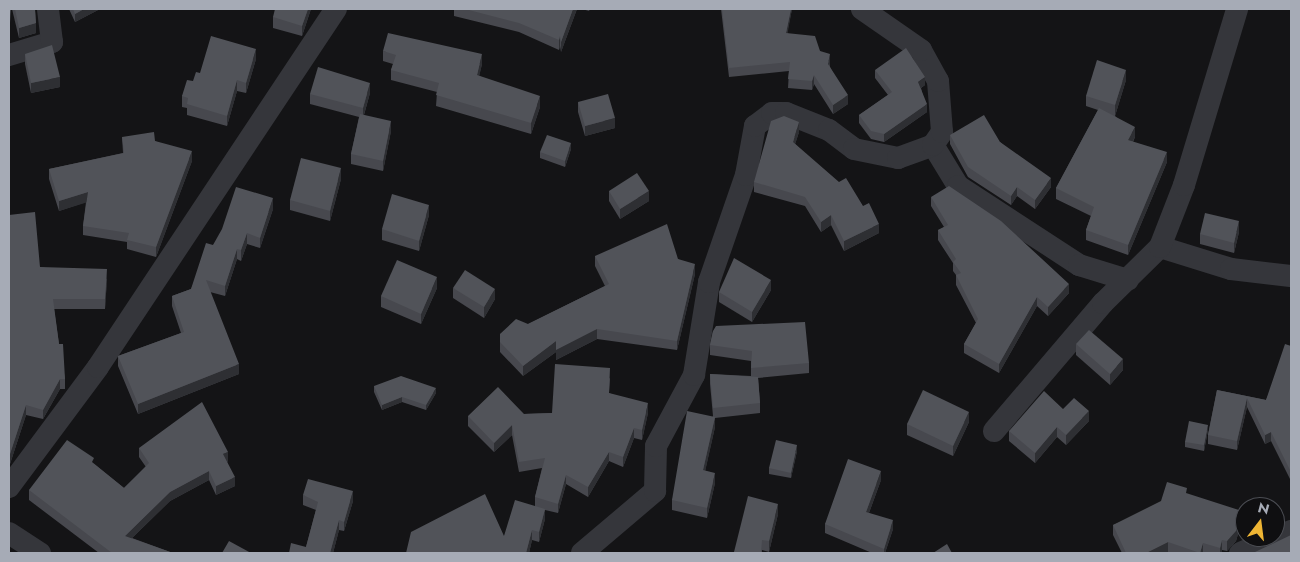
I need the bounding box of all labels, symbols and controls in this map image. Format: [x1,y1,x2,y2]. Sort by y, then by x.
north arrow [1235,497,1285,547]
text: N [1256,497,1272,520]

